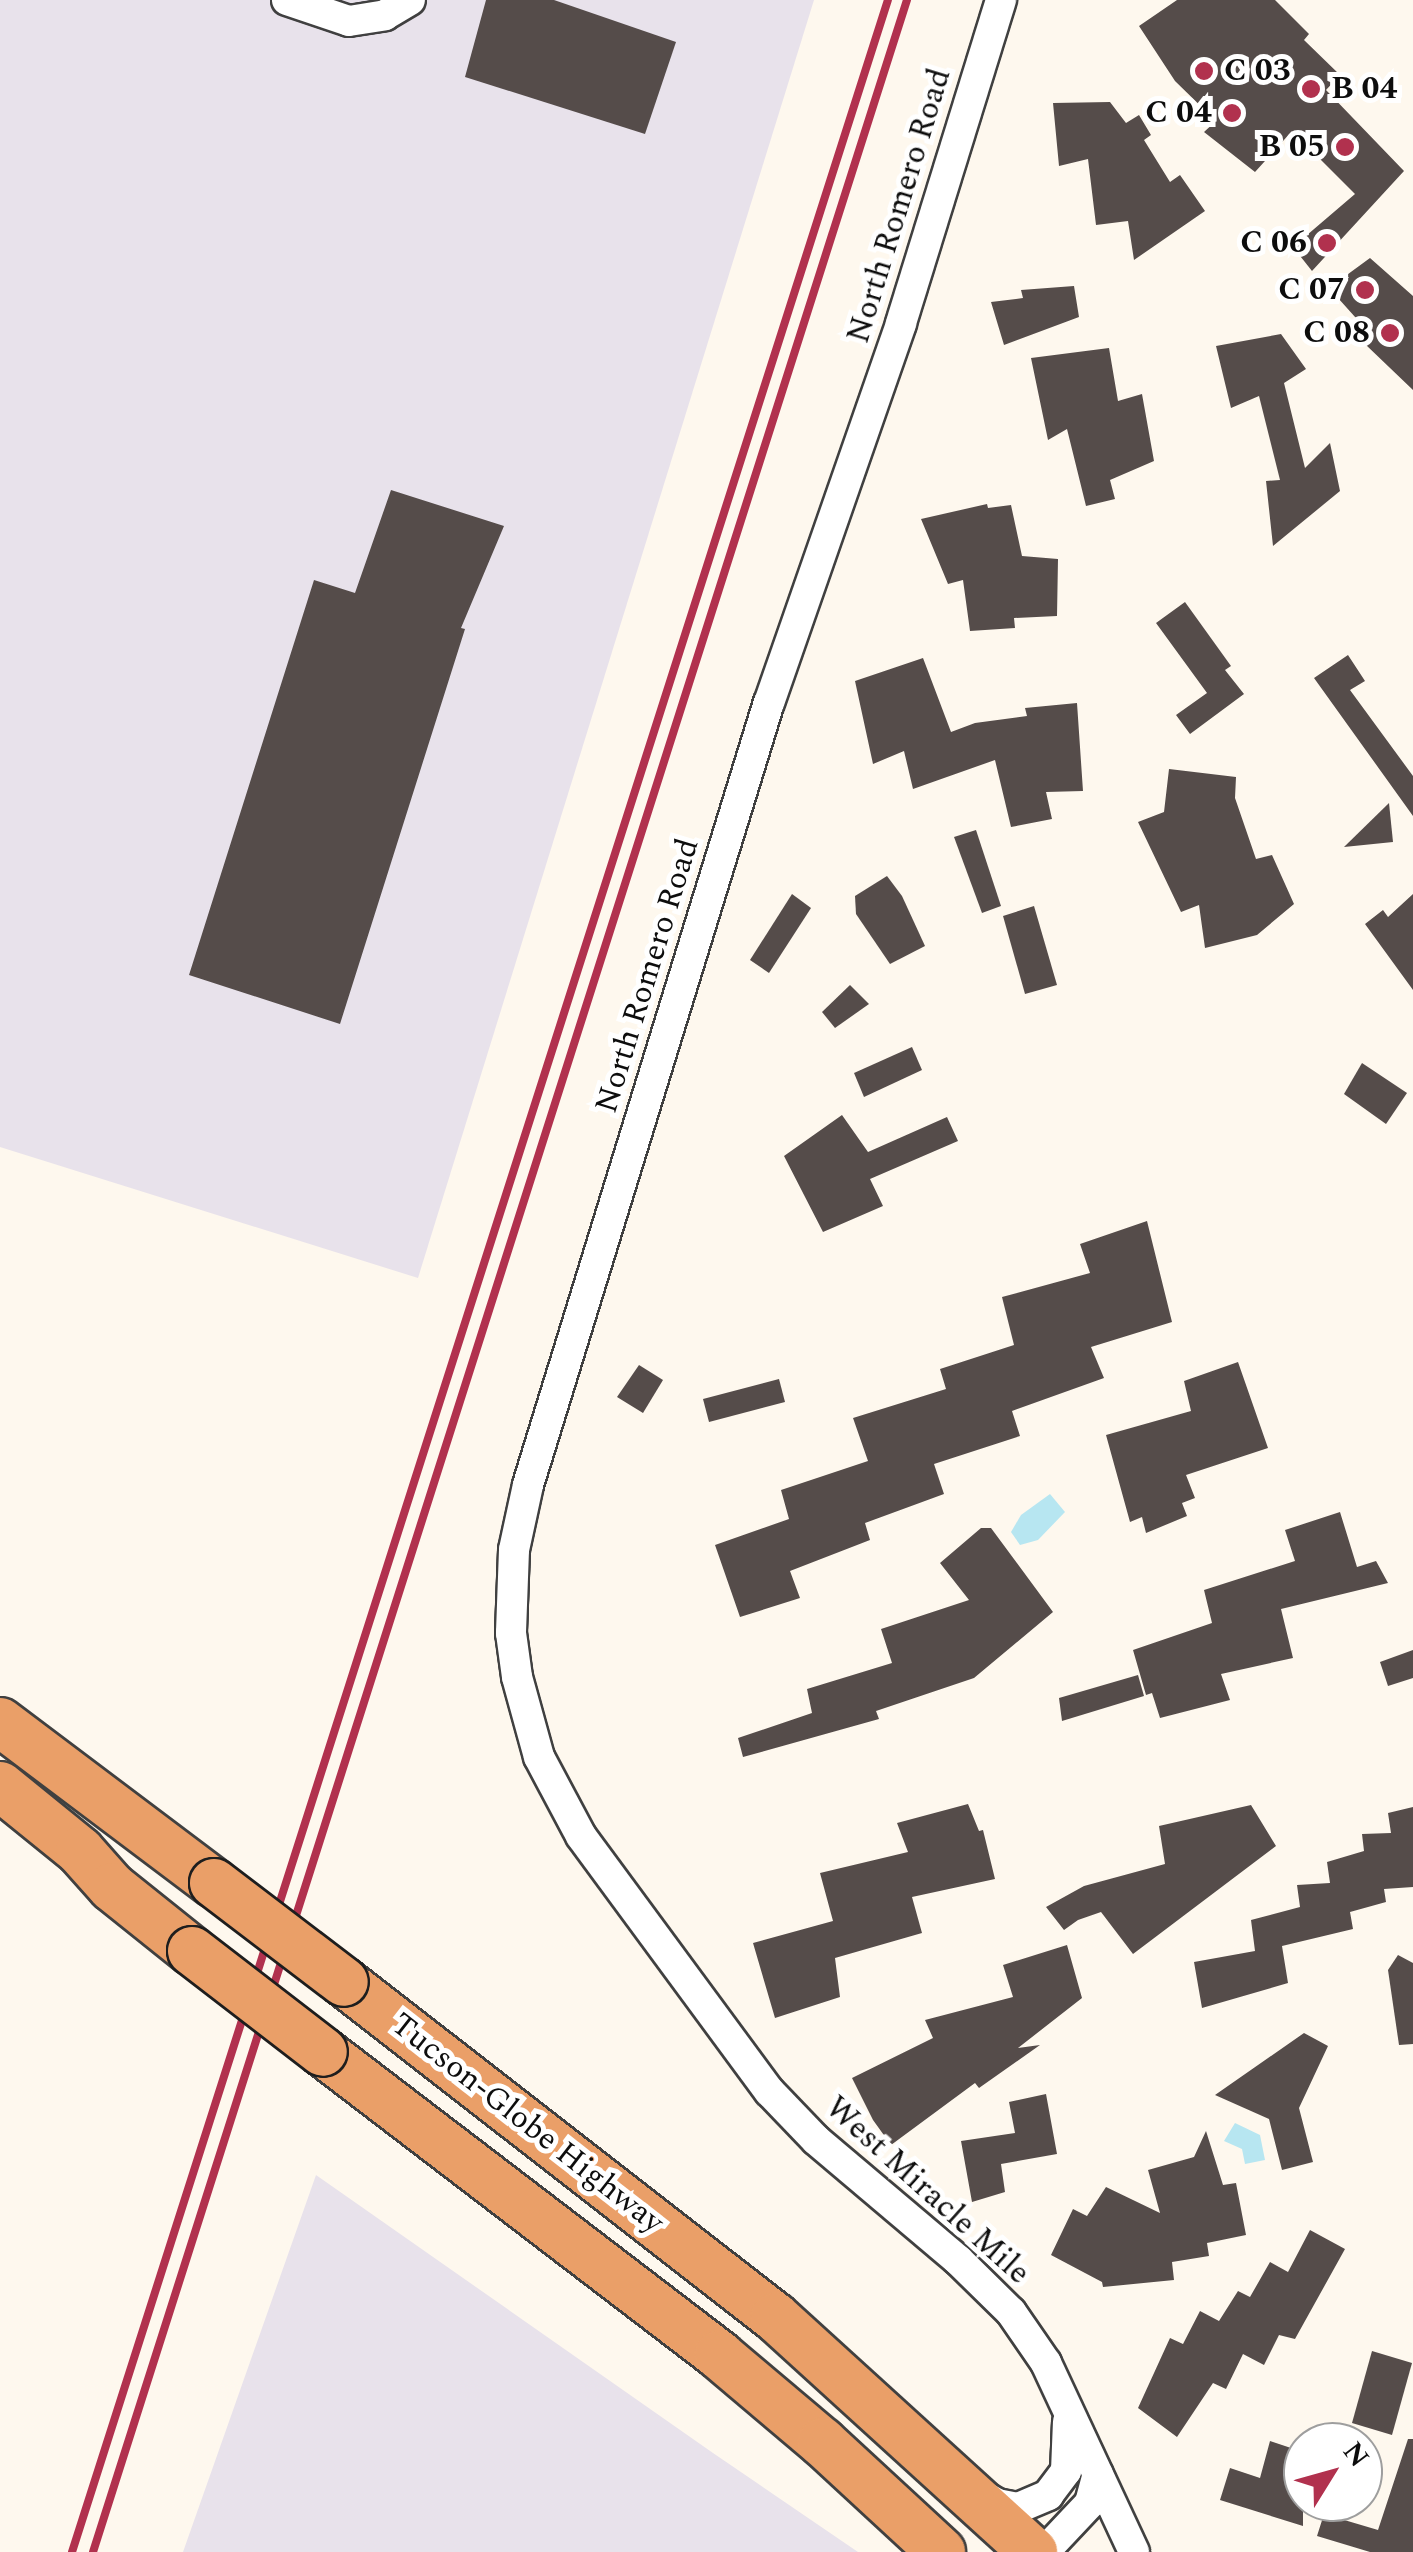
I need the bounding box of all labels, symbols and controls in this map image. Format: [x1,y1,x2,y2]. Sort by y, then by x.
place label: C 03 [1224,52,1291,90]
marker: C 03 [1193,60,1215,82]
street label: North Romero Road [840,64,960,348]
place label: B 04 [1331,70,1397,108]
marker: B 04 [1300,78,1322,100]
place label: C 04 [1145,94,1212,132]
marker: C 04 [1221,102,1243,124]
place label: B 05 [1259,128,1325,166]
marker: B 05 [1334,136,1356,158]
place label: C 06 [1240,224,1307,262]
marker: C 06 [1316,232,1338,254]
place label: C 07 [1278,271,1345,309]
marker: C 07 [1354,279,1376,301]
place label: C 08 [1303,314,1370,352]
marker: C 08 [1379,322,1401,344]
street label: North Romero Road [588,834,708,1118]
street label: Tucson-Globe Highway [383,2006,671,2242]
street label: West Miracle Mile [817,2089,1037,2293]
north arrow [1283,2422,1383,2522]
text: N [1332,2433,1380,2477]

